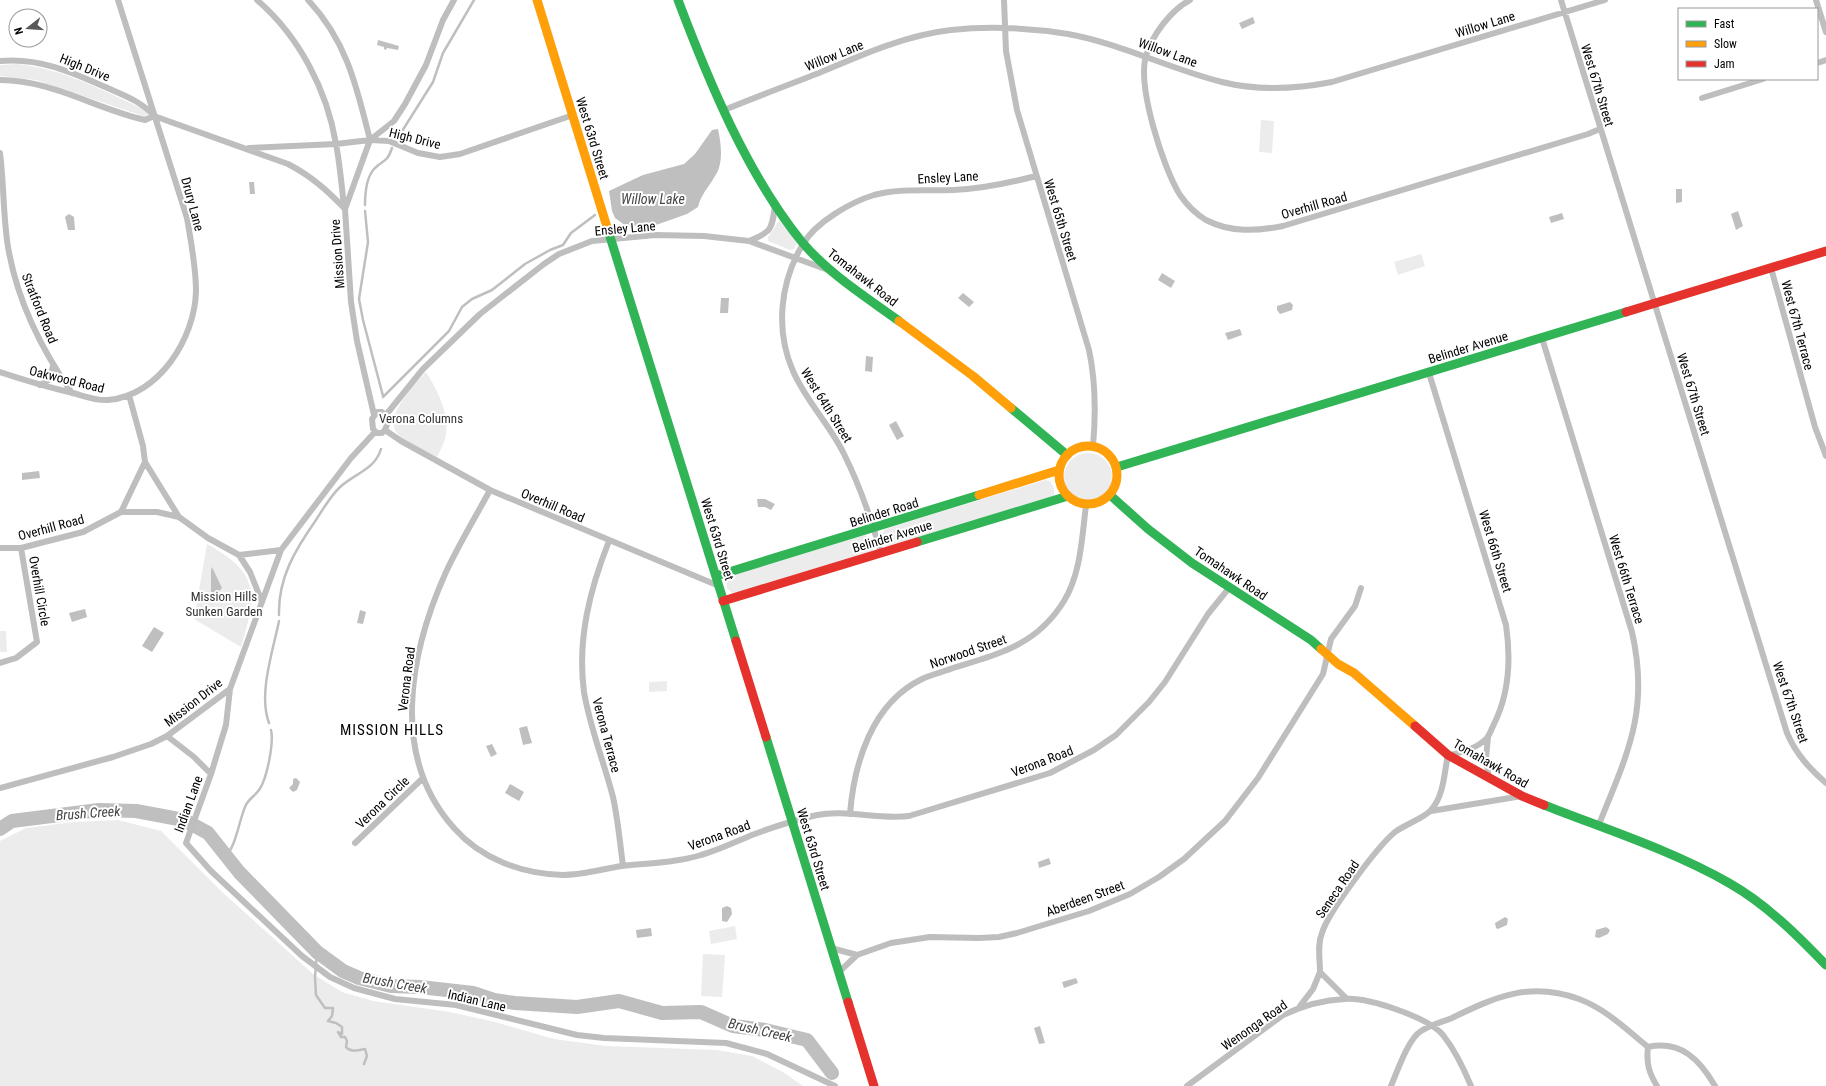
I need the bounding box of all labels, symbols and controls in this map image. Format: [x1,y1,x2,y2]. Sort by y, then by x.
north arrow [8,8,48,48]
street label: Willow Lane [1453,8,1517,41]
legend [1678,8,1818,80]
text: Fast [1714,17,1735,31]
text: N [12,25,26,36]
street label: Willow Lane [1136,35,1199,70]
street label: Willow Lane [803,37,866,74]
text: Slow [1714,37,1737,51]
street label: West 67th Street [1578,42,1617,128]
street label: High Drive [58,51,112,84]
text: Jam [1714,57,1735,71]
street label: West 63rd Street [573,95,612,181]
street label: High Drive [388,125,442,152]
street label: Ensley Lane [917,168,979,187]
street label: Drury Lane [178,176,207,233]
street label: West 65th Street [1041,177,1080,263]
street label: Overhill Road [1280,189,1349,222]
water label: Willow Lake [621,191,685,207]
street label: Ensley Lane [594,218,656,239]
street label: Mission Drive [328,219,347,289]
street label: Tomahawk Road [825,245,901,309]
street label: Stratford Road [19,271,60,345]
street label: West 67th Terrace [1778,279,1817,372]
street label: Belinder Avenue [1427,328,1510,367]
street label: West 67th Street [1674,351,1713,437]
street label: Oakwood Road [28,363,106,396]
street label: West 64th Street [798,365,856,445]
park label: Verona Columns [379,411,463,426]
street label: Overhill Road [519,485,587,526]
street label: Belinder Road [848,495,920,530]
street label: West 63rd Street [698,496,737,582]
street label: West 66th Street [1476,508,1515,594]
street label: Overhill Road [17,511,86,543]
street label: Belinder Avenue [851,517,934,556]
street label: West 66th Terrace [1606,533,1647,626]
street label: Tomahawk Road [1191,544,1270,603]
street label: Overhill Circle [26,555,53,627]
park label: Mission Hills Sunken Garden [185,589,263,619]
street label: Norwood Street [928,631,1009,672]
street label: Verona Road [395,646,418,712]
street label: West 67th Street [1770,660,1811,745]
street label: Mission Drive [161,675,225,730]
street label: Verona Terrace [589,696,624,774]
district label: MISSION HILLS [340,721,444,739]
street label: Tomahawk Road [1450,736,1531,791]
street label: Verona Road [1009,743,1075,780]
street label: Verona Circle [353,773,412,831]
street label: Indian Lane [171,774,206,835]
water label: Brush Creek [55,803,122,823]
street label: West 63rd Street [794,806,833,892]
street label: Verona Road [686,817,752,854]
street label: Seneca Road [1313,858,1362,921]
street label: Aberdeen Street [1044,877,1127,920]
water label: Brush Creek [362,970,429,997]
street label: Indian Lane [446,987,507,1014]
street label: Wenonga Road [1219,997,1290,1054]
water label: Brush Creek [727,1015,794,1045]

